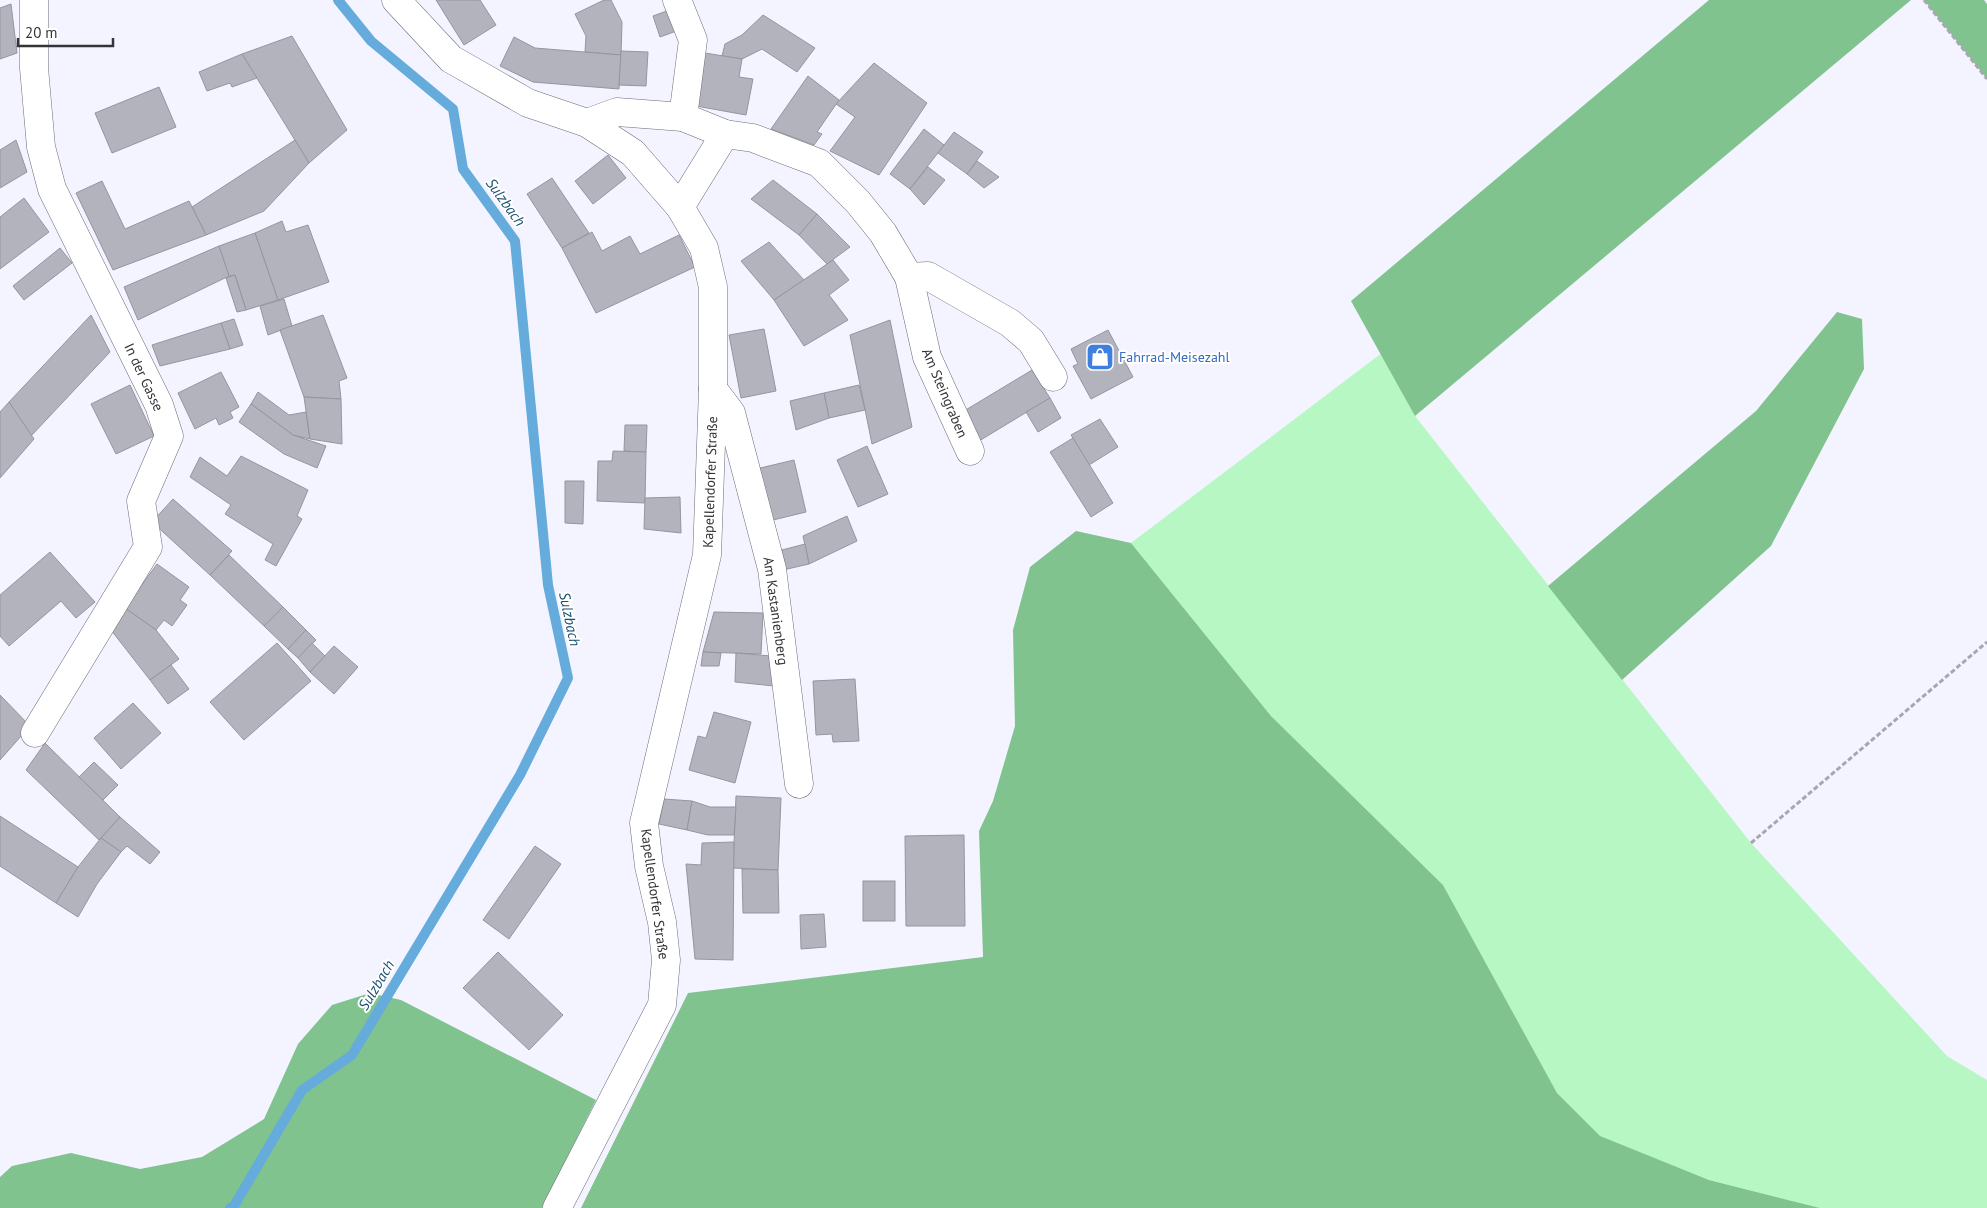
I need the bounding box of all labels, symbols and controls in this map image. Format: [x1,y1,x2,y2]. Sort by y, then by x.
scale bar [18,15,112,47]
text: 20 m [25,23,58,42]
water label: Sulzbach [482,174,530,230]
street label: In der Gasse [120,340,168,414]
shop icon: Fahrrad-Meisezahl [1085,342,1115,372]
street label: Am Steingraben [918,346,972,440]
place label: Fahrrad-Meisezahl [1119,348,1230,366]
street label: Kapellendorfer Straße [699,416,721,548]
street label: Am Kastanienberg [759,556,793,666]
water label: Sulzbach [555,590,585,648]
street label: Kapellendorfer Straße [637,828,673,960]
water label: Sulzbach [354,956,398,1014]

